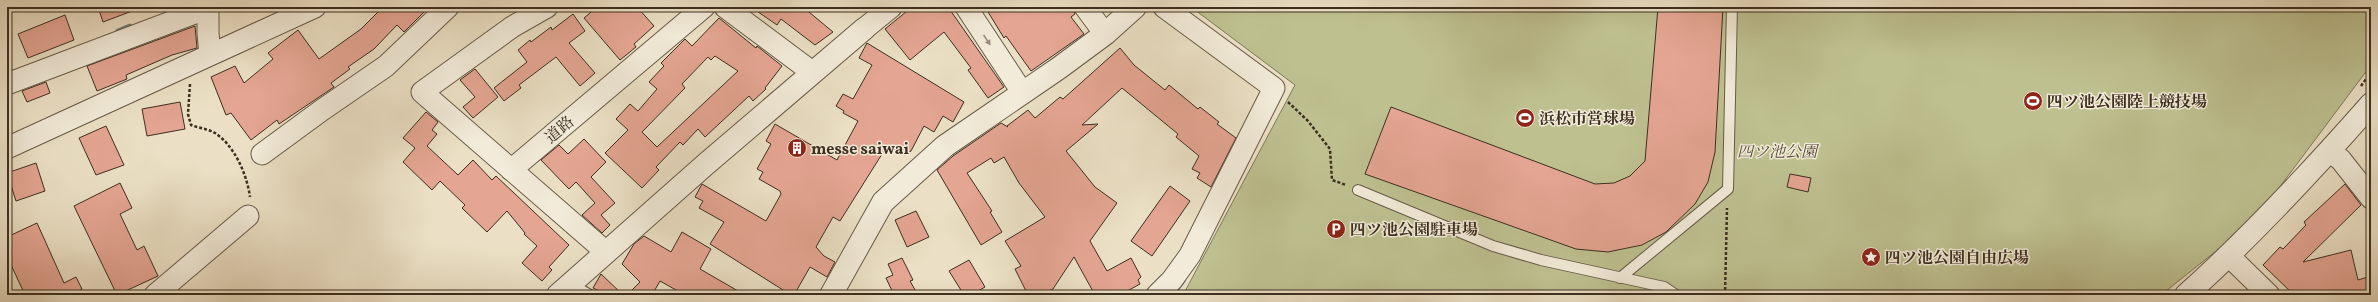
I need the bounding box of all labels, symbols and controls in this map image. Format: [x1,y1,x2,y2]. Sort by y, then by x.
one-way arrow [983,34,991,45]
sports icon: 四ツ池公園陸上競技場 [2022,90,2044,112]
place label: 四ツ池公園陸上競技場 [2047,92,2207,114]
sports icon: 浜松市営球場 [1514,107,1536,129]
place label: 浜松市営球場 [1539,109,1635,131]
street label: 道路 [541,112,580,149]
building icon: messe saiwai [786,137,808,159]
place label: messe saiwai [811,139,909,161]
park label: 四ツ池公園 [1737,142,1820,164]
parking icon: 四ツ池公園駐車場 [1325,218,1347,240]
place label: 四ツ池公園駐車場 [1350,220,1478,242]
place icon: 四ツ池公園自由広場 [1860,246,1882,268]
place label: 四ツ池公園自由広場 [1885,248,2029,270]

